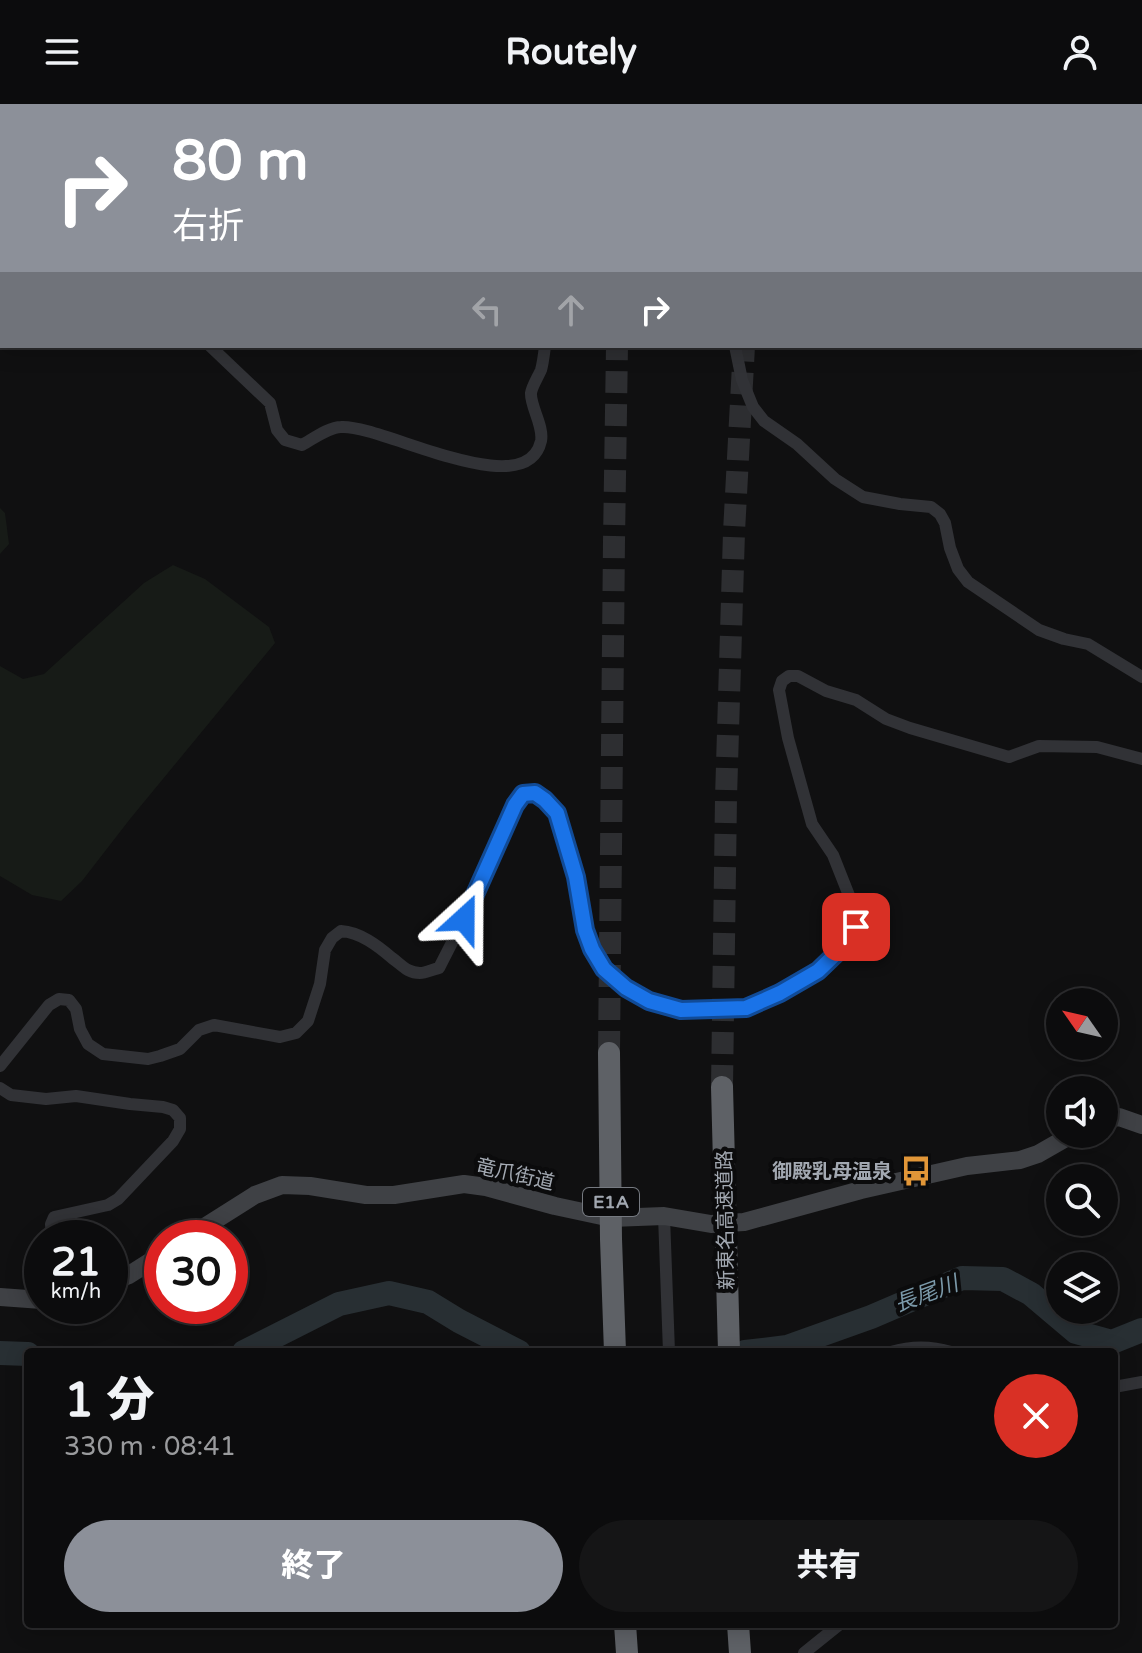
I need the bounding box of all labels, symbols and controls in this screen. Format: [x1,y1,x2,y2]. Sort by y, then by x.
icon: menu [40,30,84,74]
icon: person [1058,30,1102,74]
text: Routely [505,31,637,74]
text: 80 m [172,128,308,195]
icon: right [40,136,144,240]
text: 右折 [172,205,244,248]
icon: left [465,288,509,332]
icon: ahead [549,288,593,332]
icon: right [633,288,677,332]
position arrow [422,877,506,961]
pin [822,893,890,961]
icon: arrive [834,905,878,949]
north arrow [1046,988,1118,1060]
map controls [1046,988,1118,1324]
button: sound [1046,1076,1118,1148]
street label: 新東名高速道路 [713,1150,739,1290]
street label: 竜爪街道 [473,1154,556,1196]
bus stop icon: 御殿乳母温泉 [899,1154,933,1188]
place label: 御殿乳母温泉 [772,1160,892,1184]
button: search [1046,1164,1118,1236]
road number: E1A [583,1188,639,1216]
speed limit sign: 30 [144,1220,248,1324]
text: 21 [51,1238,101,1286]
button: layers [1046,1252,1118,1324]
water label: 長尾川 [891,1270,964,1317]
text: km/h [51,1280,101,1304]
text: 1 分 [64,1372,155,1430]
button: close [994,1374,1078,1458]
text: 330 m · 08:41 [64,1431,236,1462]
button: 終了 [64,1520,563,1612]
button: 共有 [579,1520,1078,1612]

